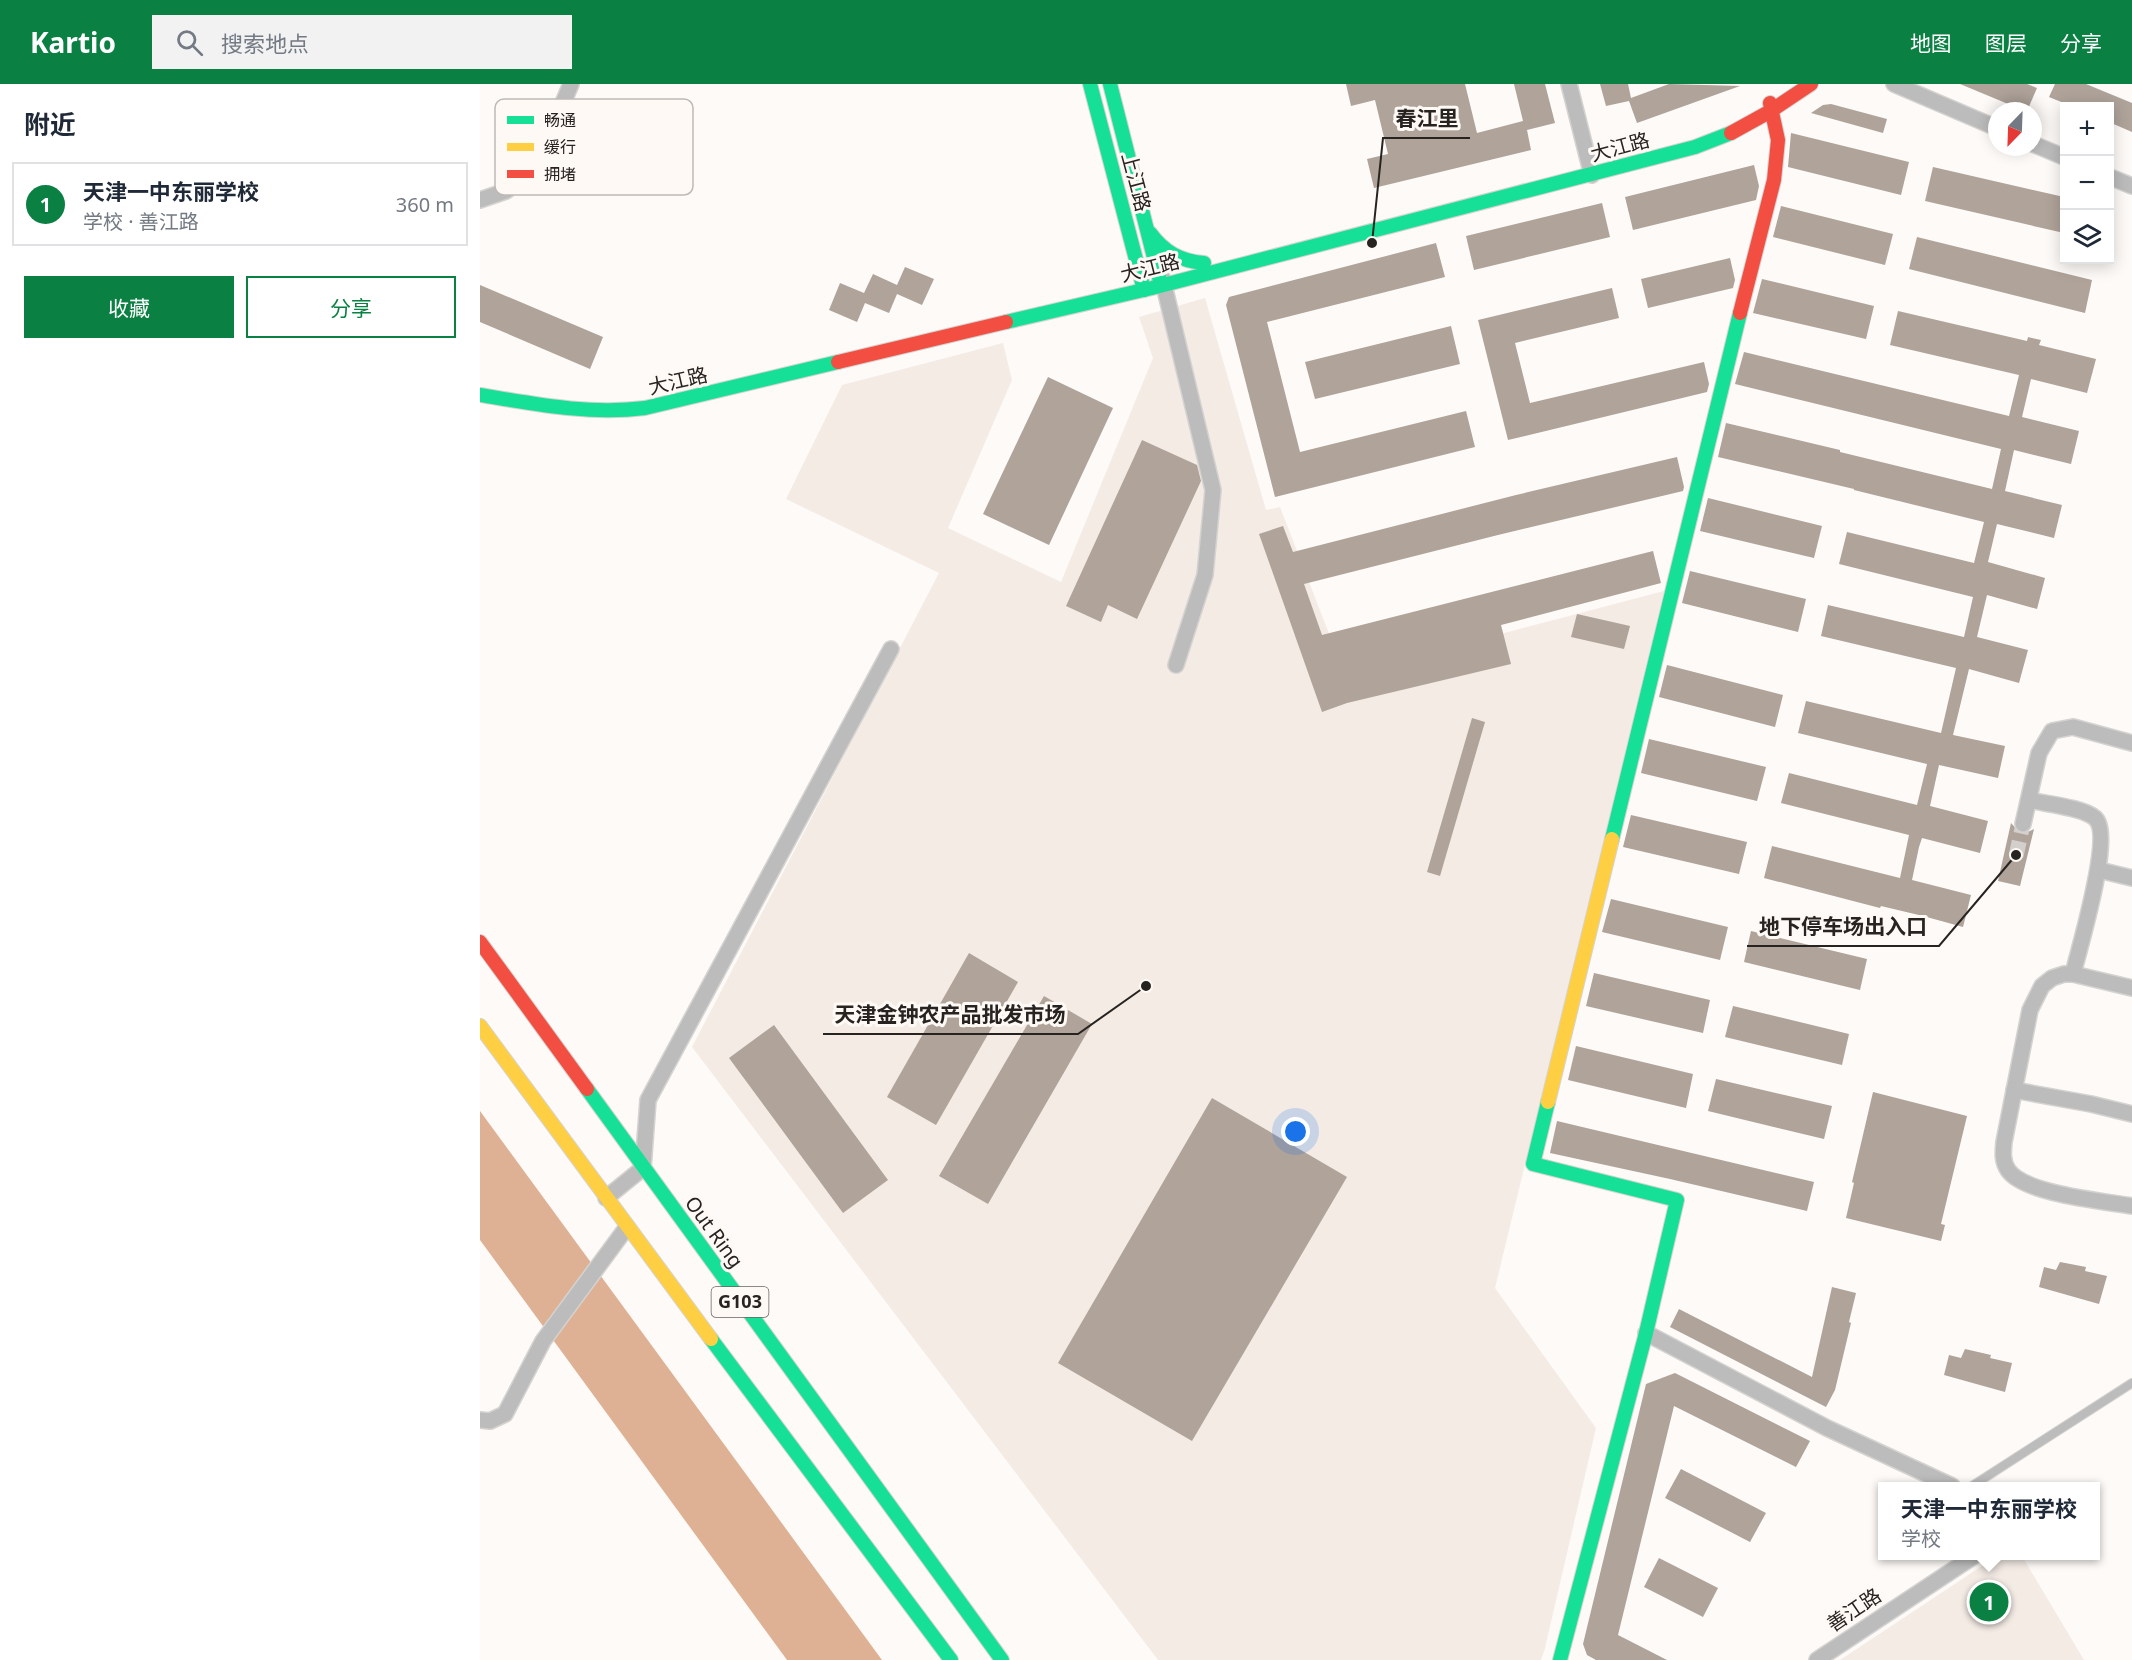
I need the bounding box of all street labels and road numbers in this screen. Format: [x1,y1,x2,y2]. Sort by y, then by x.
street label: 大江路 [1587,126,1652,167]
street label: 上江路 [1116,149,1157,214]
street label: 大江路 [1118,247,1182,288]
street label: 大江路 [646,361,710,400]
street label: Out Ring [679,1190,750,1273]
road number: G103 [712,1287,768,1317]
street label: 善江路 [1821,1582,1886,1638]

